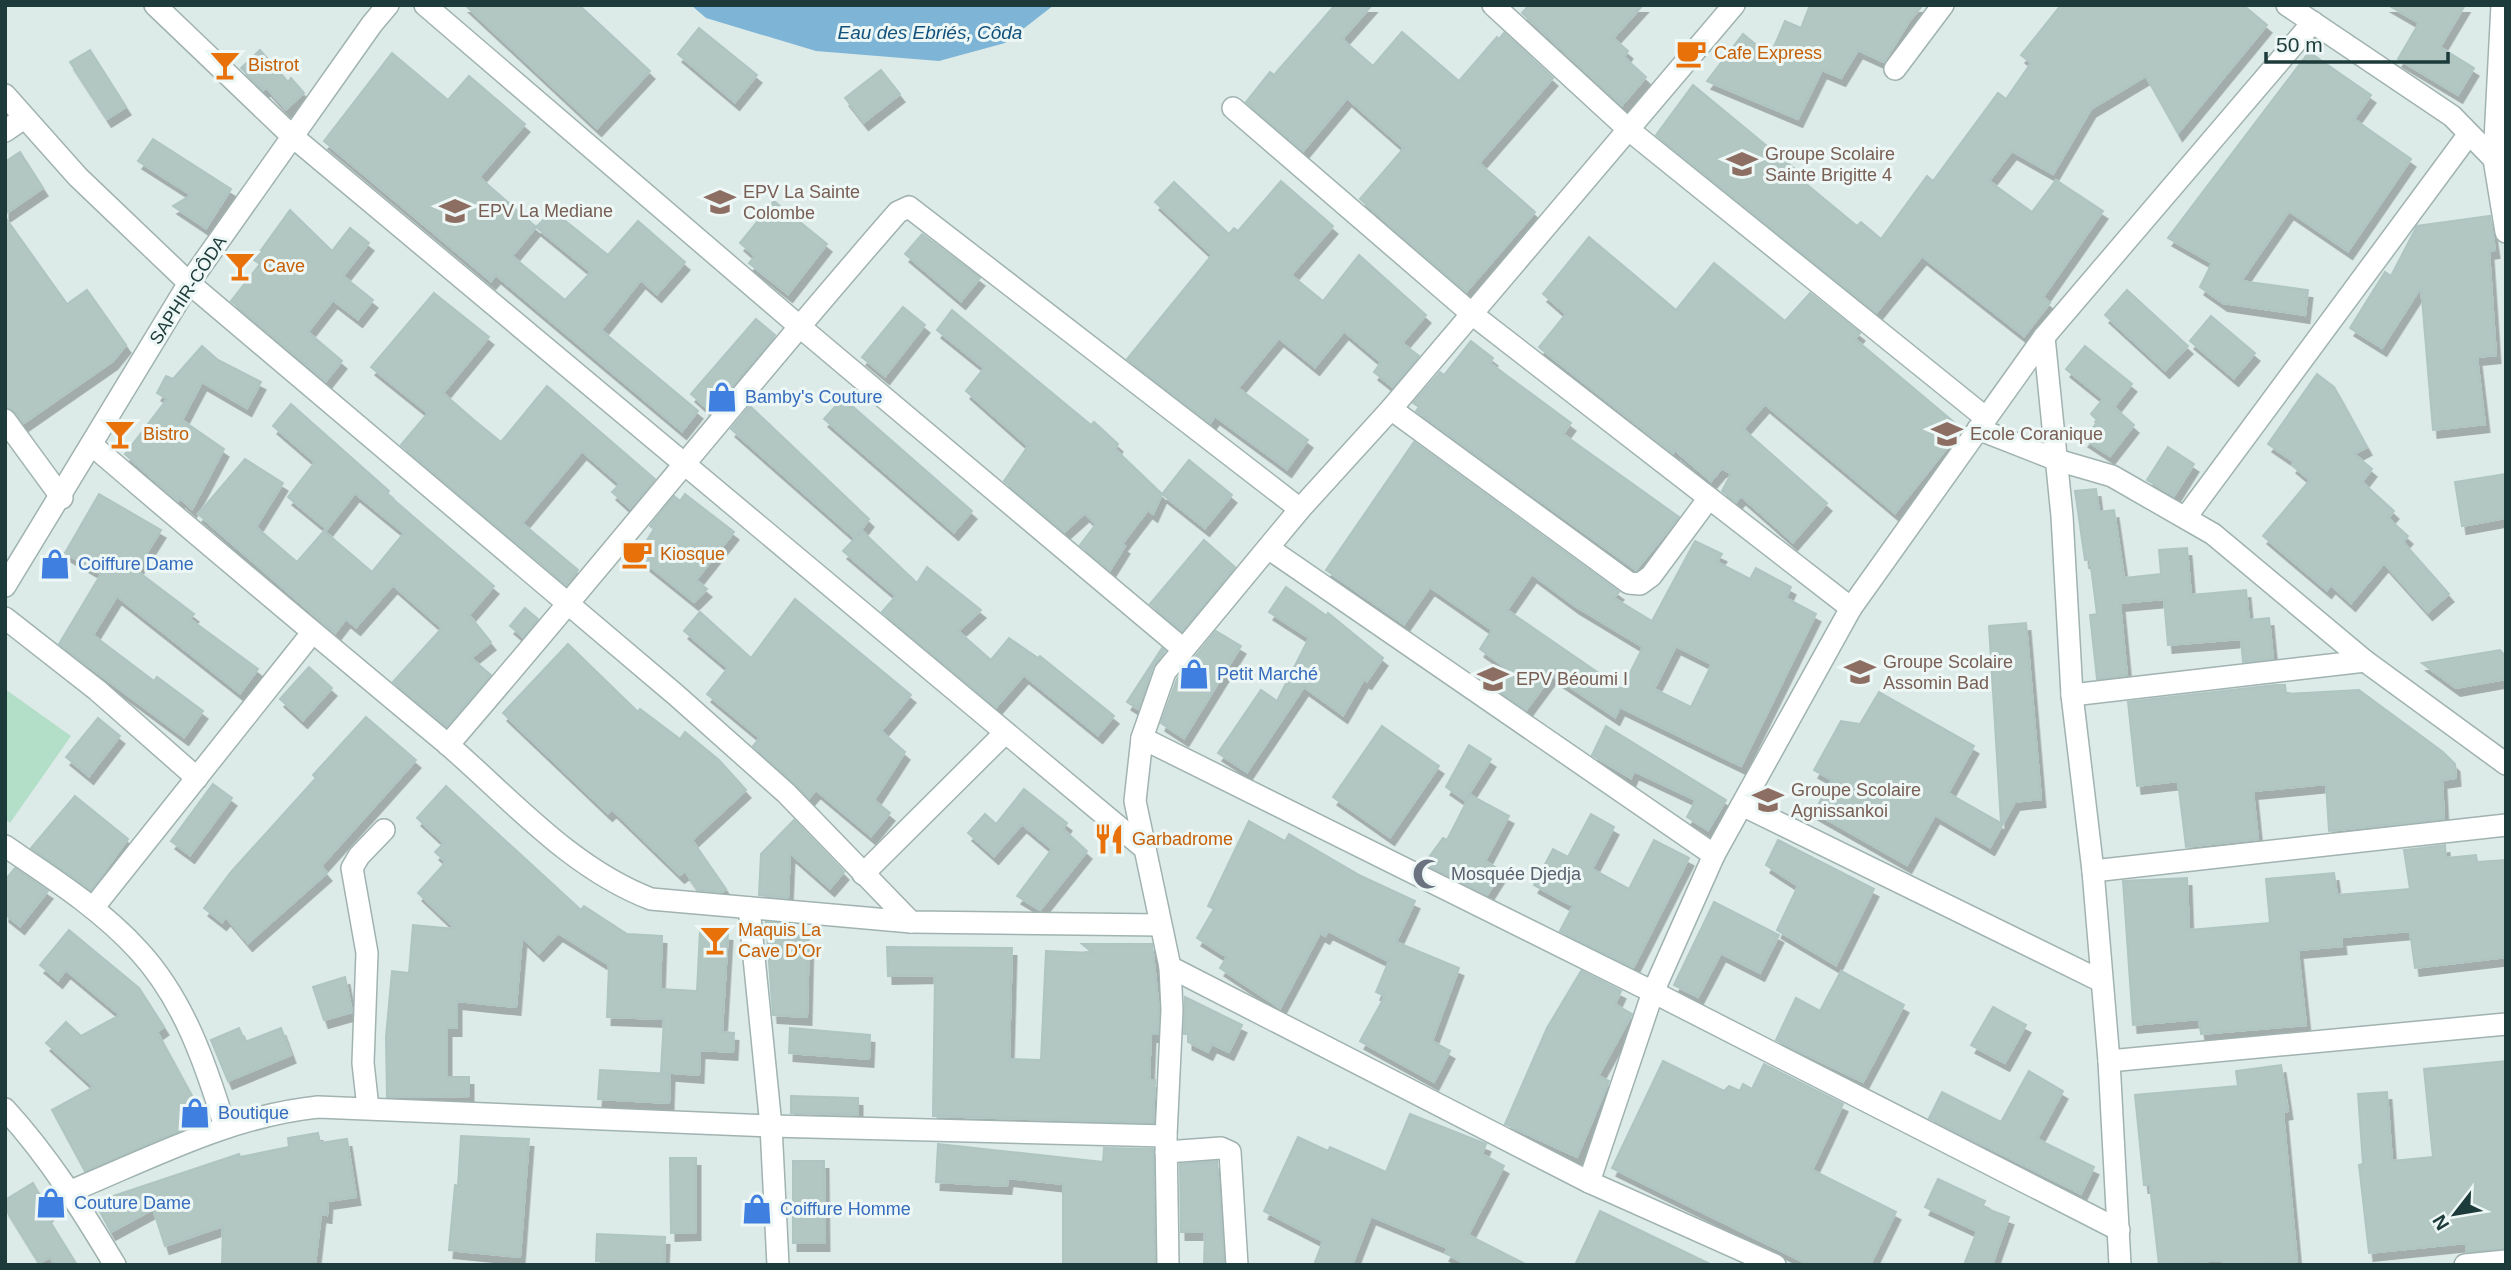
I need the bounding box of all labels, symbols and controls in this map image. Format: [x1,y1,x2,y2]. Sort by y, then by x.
scale bar [2266,21,2448,65]
water label: Eau des Ebriés, Côda [838,22,1022,43]
text: 50 m [2276,33,2323,56]
cafe icon: Cafe Express [1674,36,1708,70]
place label: Cafe Express [1714,43,1822,63]
bar icon: Bistrot [208,48,242,82]
place label: Bistrot [248,55,299,75]
place label: Groupe Scolaire Sainte Brigitte 4 [1765,144,1895,185]
school or university icon: Groupe Scolaire Sainte Brigitte 4 [1725,147,1759,181]
place label: EPV La Sainte Colombe [743,182,860,223]
school or university icon: EPV La Sainte Colombe [703,185,737,219]
school or university icon: EPV La Mediane [438,194,472,228]
place label: EPV La Mediane [478,201,613,221]
street label: SAPHIR-CÔDA [145,232,230,348]
bar icon: Cave [223,249,257,283]
place label: Cave [263,256,305,276]
shop icon: Bamby's Couture [705,380,739,414]
place label: Bamby's Couture [745,387,883,407]
bar icon: Bistro [103,417,137,451]
school or university icon: Ecole Coranique [1930,417,1964,451]
place label: Bistro [143,424,189,444]
place label: Ecole Coranique [1970,424,2103,444]
cafe icon: Kiosque [620,537,654,571]
place label: Kiosque [660,544,725,564]
shop icon: Coiffure Dame [38,547,72,581]
place label: Coiffure Dame [78,554,194,574]
place label: Groupe Scolaire Assomin Bad [1883,652,2013,693]
school or university icon: Groupe Scolaire Assomin Bad [1843,655,1877,689]
shop icon: Petit Marché [1177,657,1211,691]
school or university icon: EPV Béoumi I [1476,662,1510,696]
place label: Petit Marché [1217,664,1318,684]
place label: EPV Béoumi I [1516,669,1628,689]
place label: Groupe Scolaire Agnissankoi [1791,780,1921,821]
school or university icon: Groupe Scolaire Agnissankoi [1751,783,1785,817]
restaurant icon: Garbadrome [1092,822,1126,856]
place label: Garbadrome [1132,829,1233,849]
mosque icon: Mosquée Djedja [1411,857,1445,891]
place label: Mosquée Djedja [1451,864,1582,884]
place label: Maquis La Cave D'Or [738,920,822,961]
bar icon: Maquis La Cave D'Or [698,923,732,957]
shop icon: Boutique [178,1096,212,1130]
place label: Boutique [218,1103,289,1123]
north arrow [2420,1179,2490,1249]
shop icon: Couture Dame [34,1186,68,1220]
shop icon: Coiffure Homme [740,1192,774,1226]
place label: Couture Dame [74,1193,191,1213]
place label: Coiffure Homme [780,1199,911,1219]
text: N [2428,1211,2453,1234]

